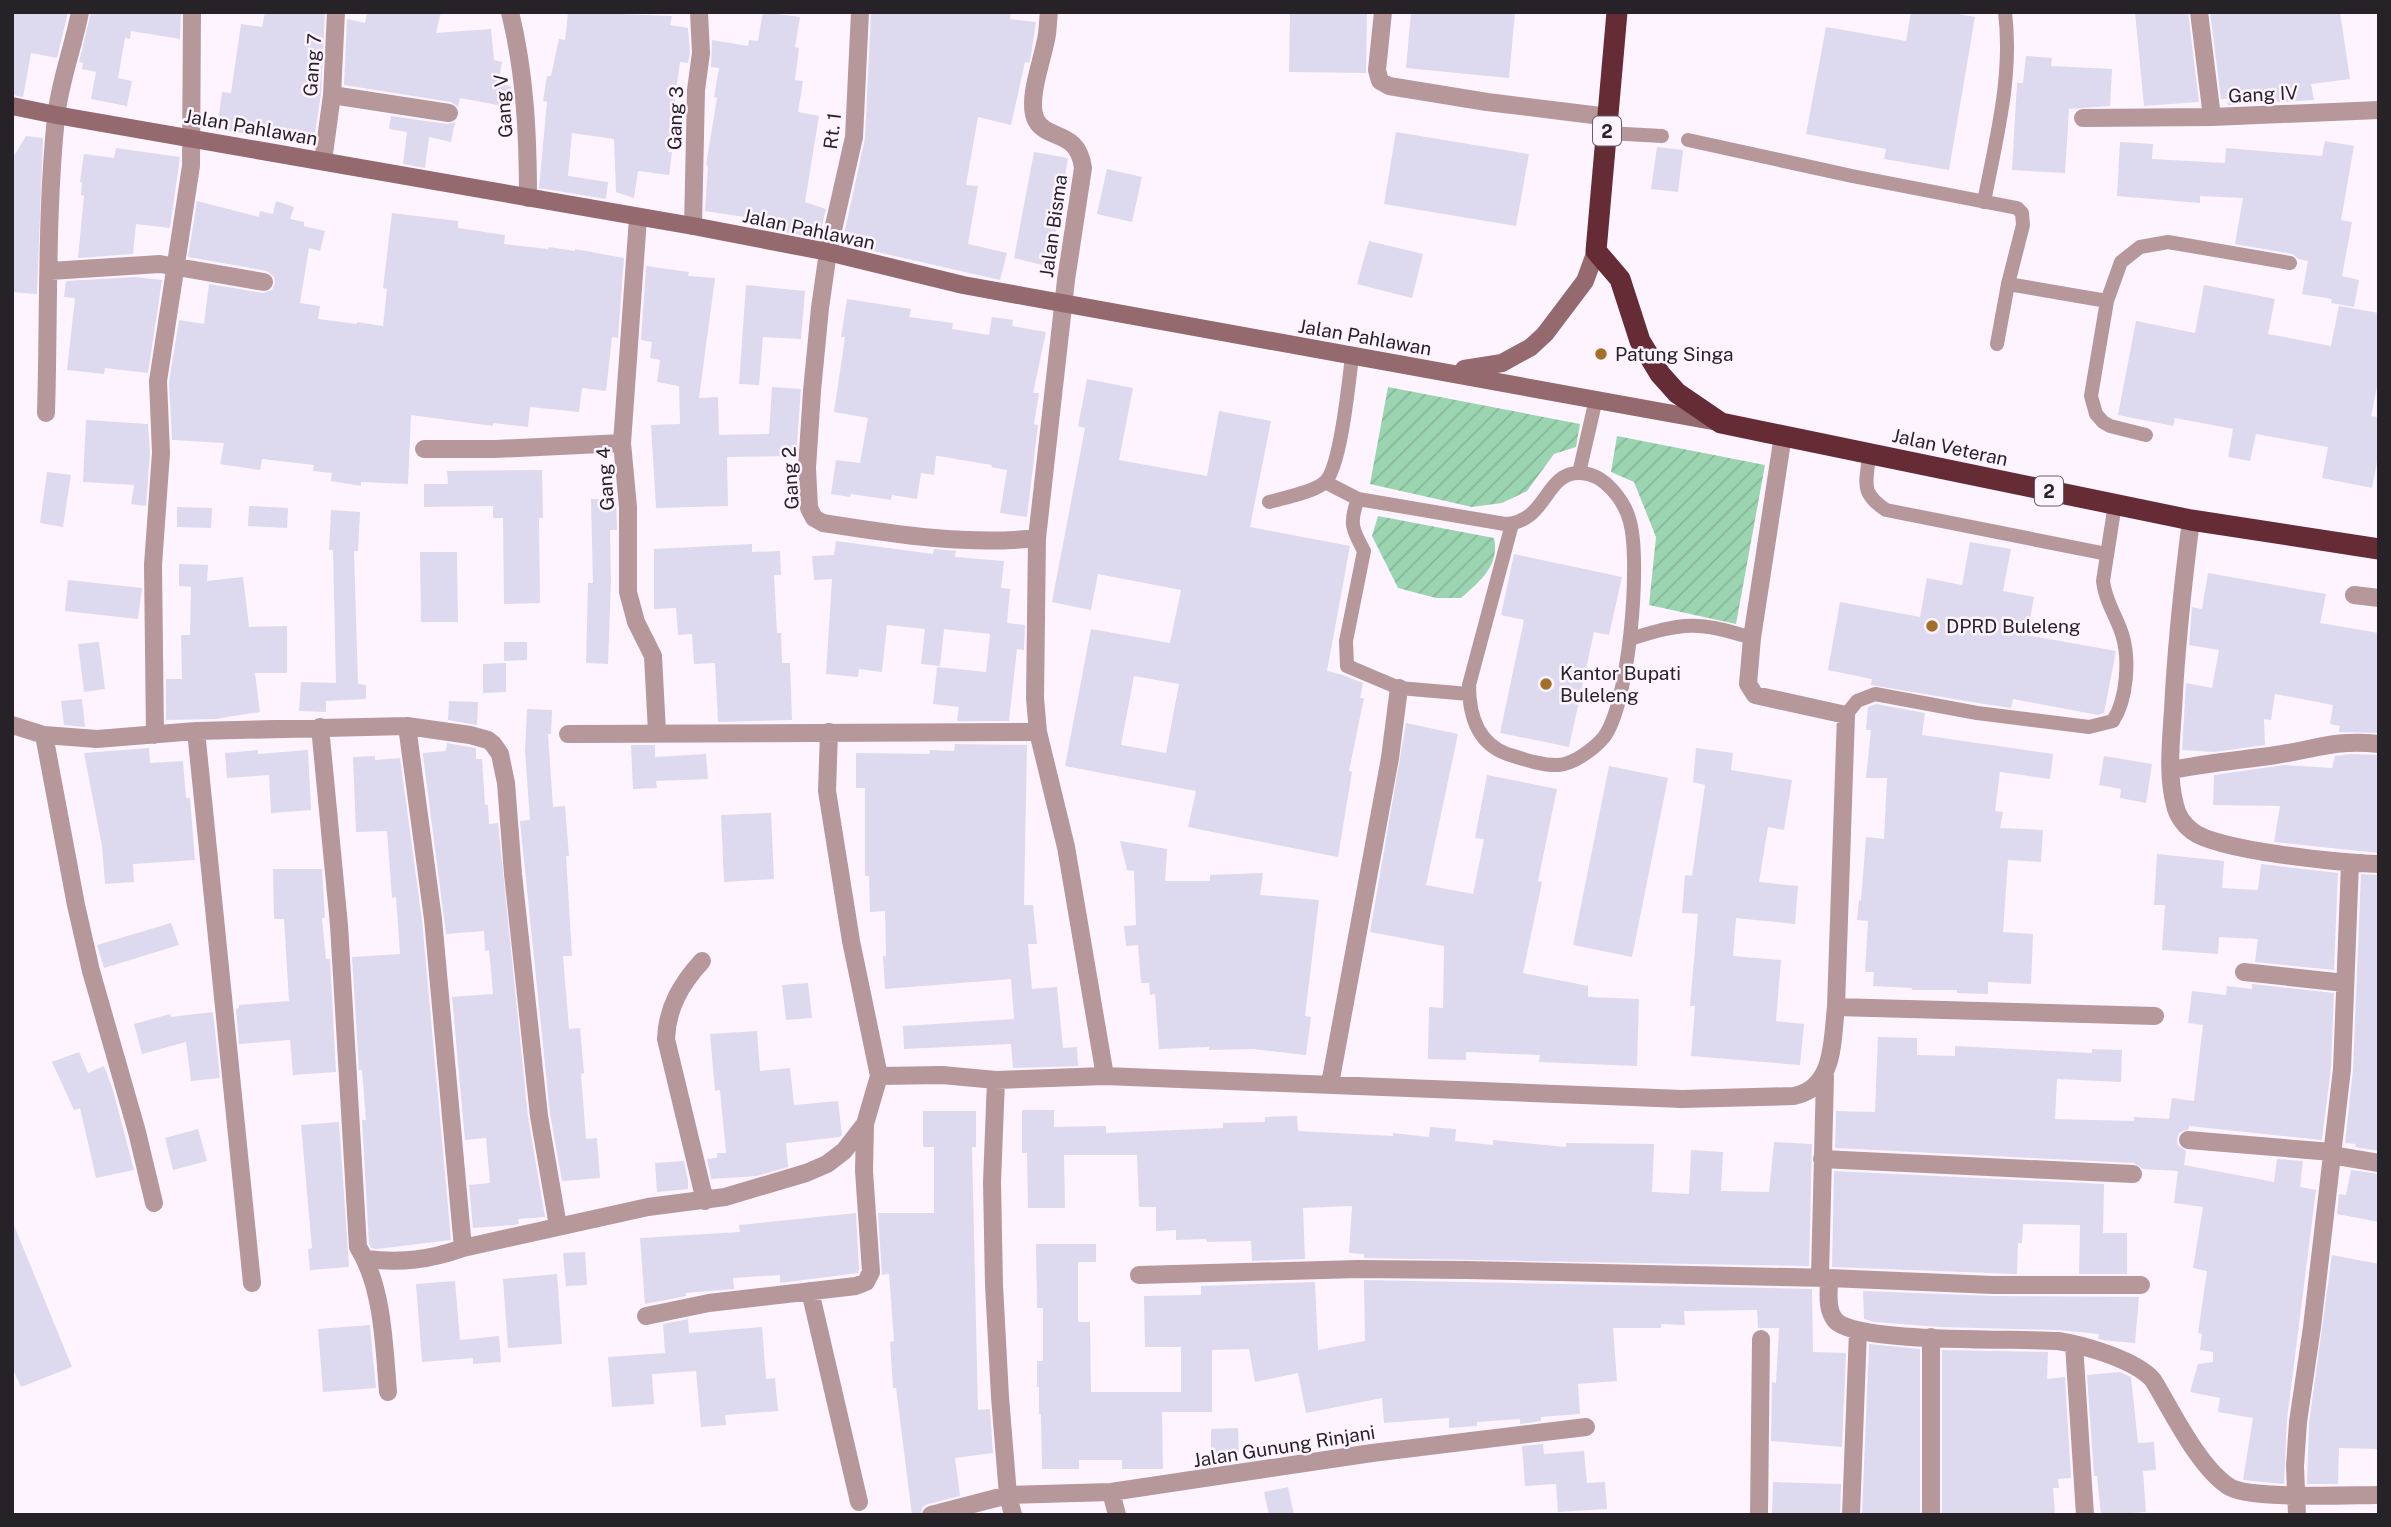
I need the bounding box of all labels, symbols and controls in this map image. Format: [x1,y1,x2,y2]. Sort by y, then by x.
street label: Gang 7 [299,33,325,97]
street label: Gang V [489,73,517,139]
street label: Gang IV [2227,81,2299,107]
street label: Gang 3 [663,86,687,150]
street label: Jalan Pahlawan [183,104,319,150]
street label: Rt. 1 [819,111,845,151]
road number: 2 [1593,116,1621,146]
street label: Jalan Bisma [1035,173,1071,279]
street label: Jalan Pahlawan [741,204,877,254]
street label: Jalan Pahlawan [1297,314,1433,360]
place label: Patung Singa [1615,343,1733,365]
marker: Patung Singa [1593,346,1609,362]
street label: Jalan Veteran [1890,424,2010,470]
street label: Gang 4 [592,446,618,512]
street label: Gang 2 [777,446,803,510]
road number: 2 [2035,476,2063,505]
place label: DPRD Buleleng [1946,615,2081,637]
marker: DPRD Buleleng [1924,618,1940,634]
place label: Kantor Bupati Buleleng [1560,662,1681,706]
marker: Kantor Bupati Buleleng [1538,676,1554,692]
street label: Jalan Gunung Rinjani [1191,1421,1377,1471]

